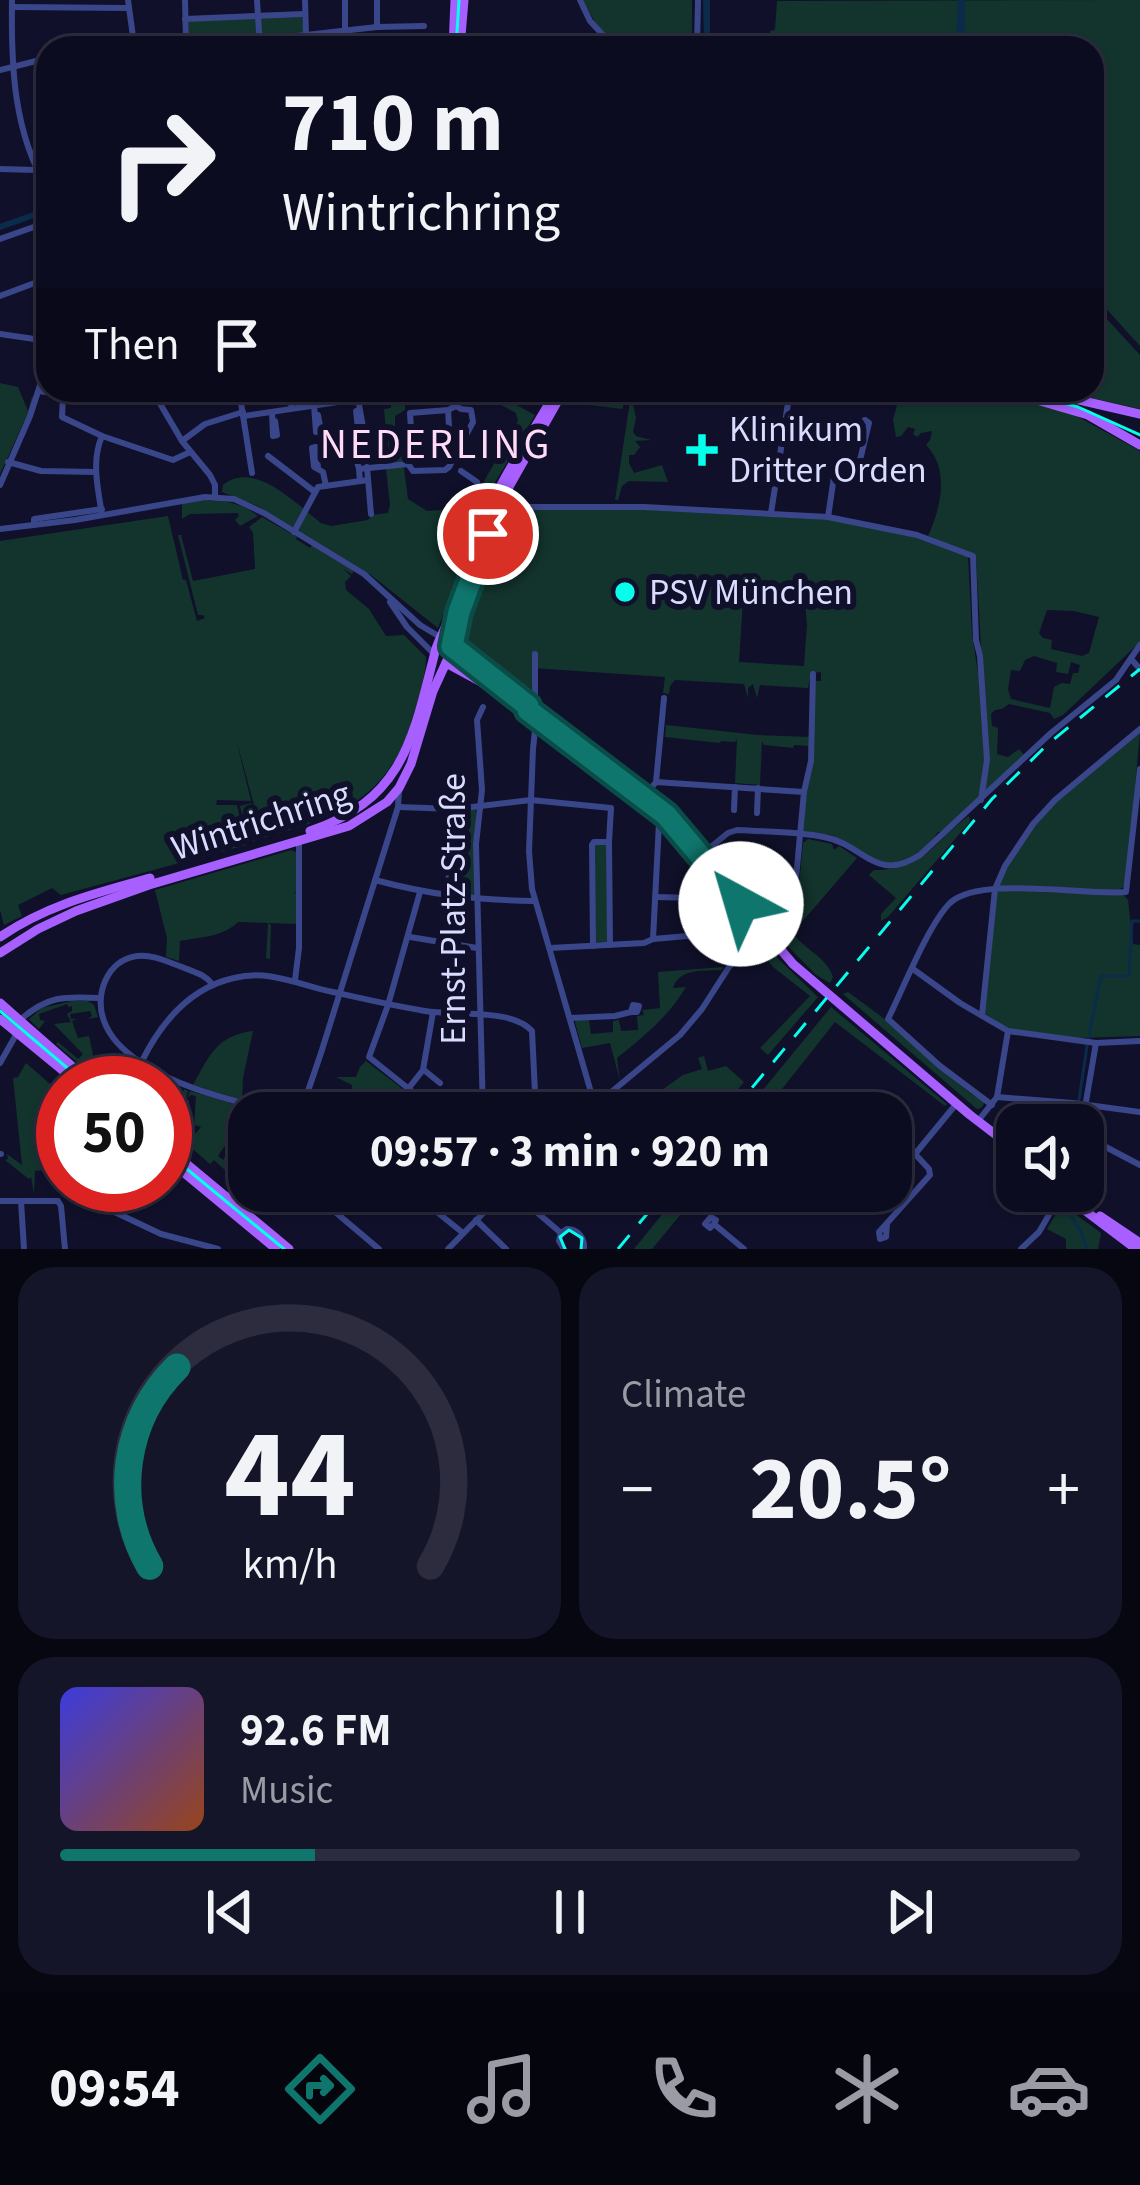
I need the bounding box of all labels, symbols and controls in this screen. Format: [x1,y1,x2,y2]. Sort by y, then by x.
text: 710 m [282,64,504,184]
icon: right [84,84,240,240]
text: Wintrichring [282,175,560,252]
icon: arrive [204,312,270,378]
text: Then [84,313,180,377]
place label: Klinikum Dritter Orden [729,404,927,496]
district label: NEDERLING [320,415,552,475]
marker: Klinikum Dritter Orden [686,434,718,466]
pin [437,483,539,585]
icon: arrive [455,501,521,567]
place label: PSV München [649,567,853,618]
marker: PSV München [612,579,638,605]
street label: Wintrichring [165,768,357,874]
street label: Ernst-Platz-Straße [428,773,479,1045]
position arrow [678,841,804,967]
speed limit sign: 50 [36,1056,192,1212]
map controls [996,1104,1104,1212]
button: sound [996,1104,1104,1212]
text: 09:57 · 3 min · 920 m [370,1120,770,1184]
text: Climate [621,1367,746,1423]
text: 44 [224,1387,355,1565]
text: 20.5° [749,1426,952,1554]
text: − [621,1443,654,1537]
text: + [1047,1443,1080,1537]
text: km/h [242,1534,337,1595]
text: 92.6 FM [240,1699,392,1763]
text: Music [240,1763,333,1819]
icon: previous [197,1879,263,1945]
icon: pause [537,1879,603,1945]
icon: next [877,1879,943,1945]
icon: directions [278,2047,362,2131]
icon: music [460,2047,544,2131]
icon: phone [642,2047,726,2131]
icon: climate [825,2047,909,2131]
icon: car [1007,2047,1091,2131]
text: 09:54 [49,2051,179,2128]

